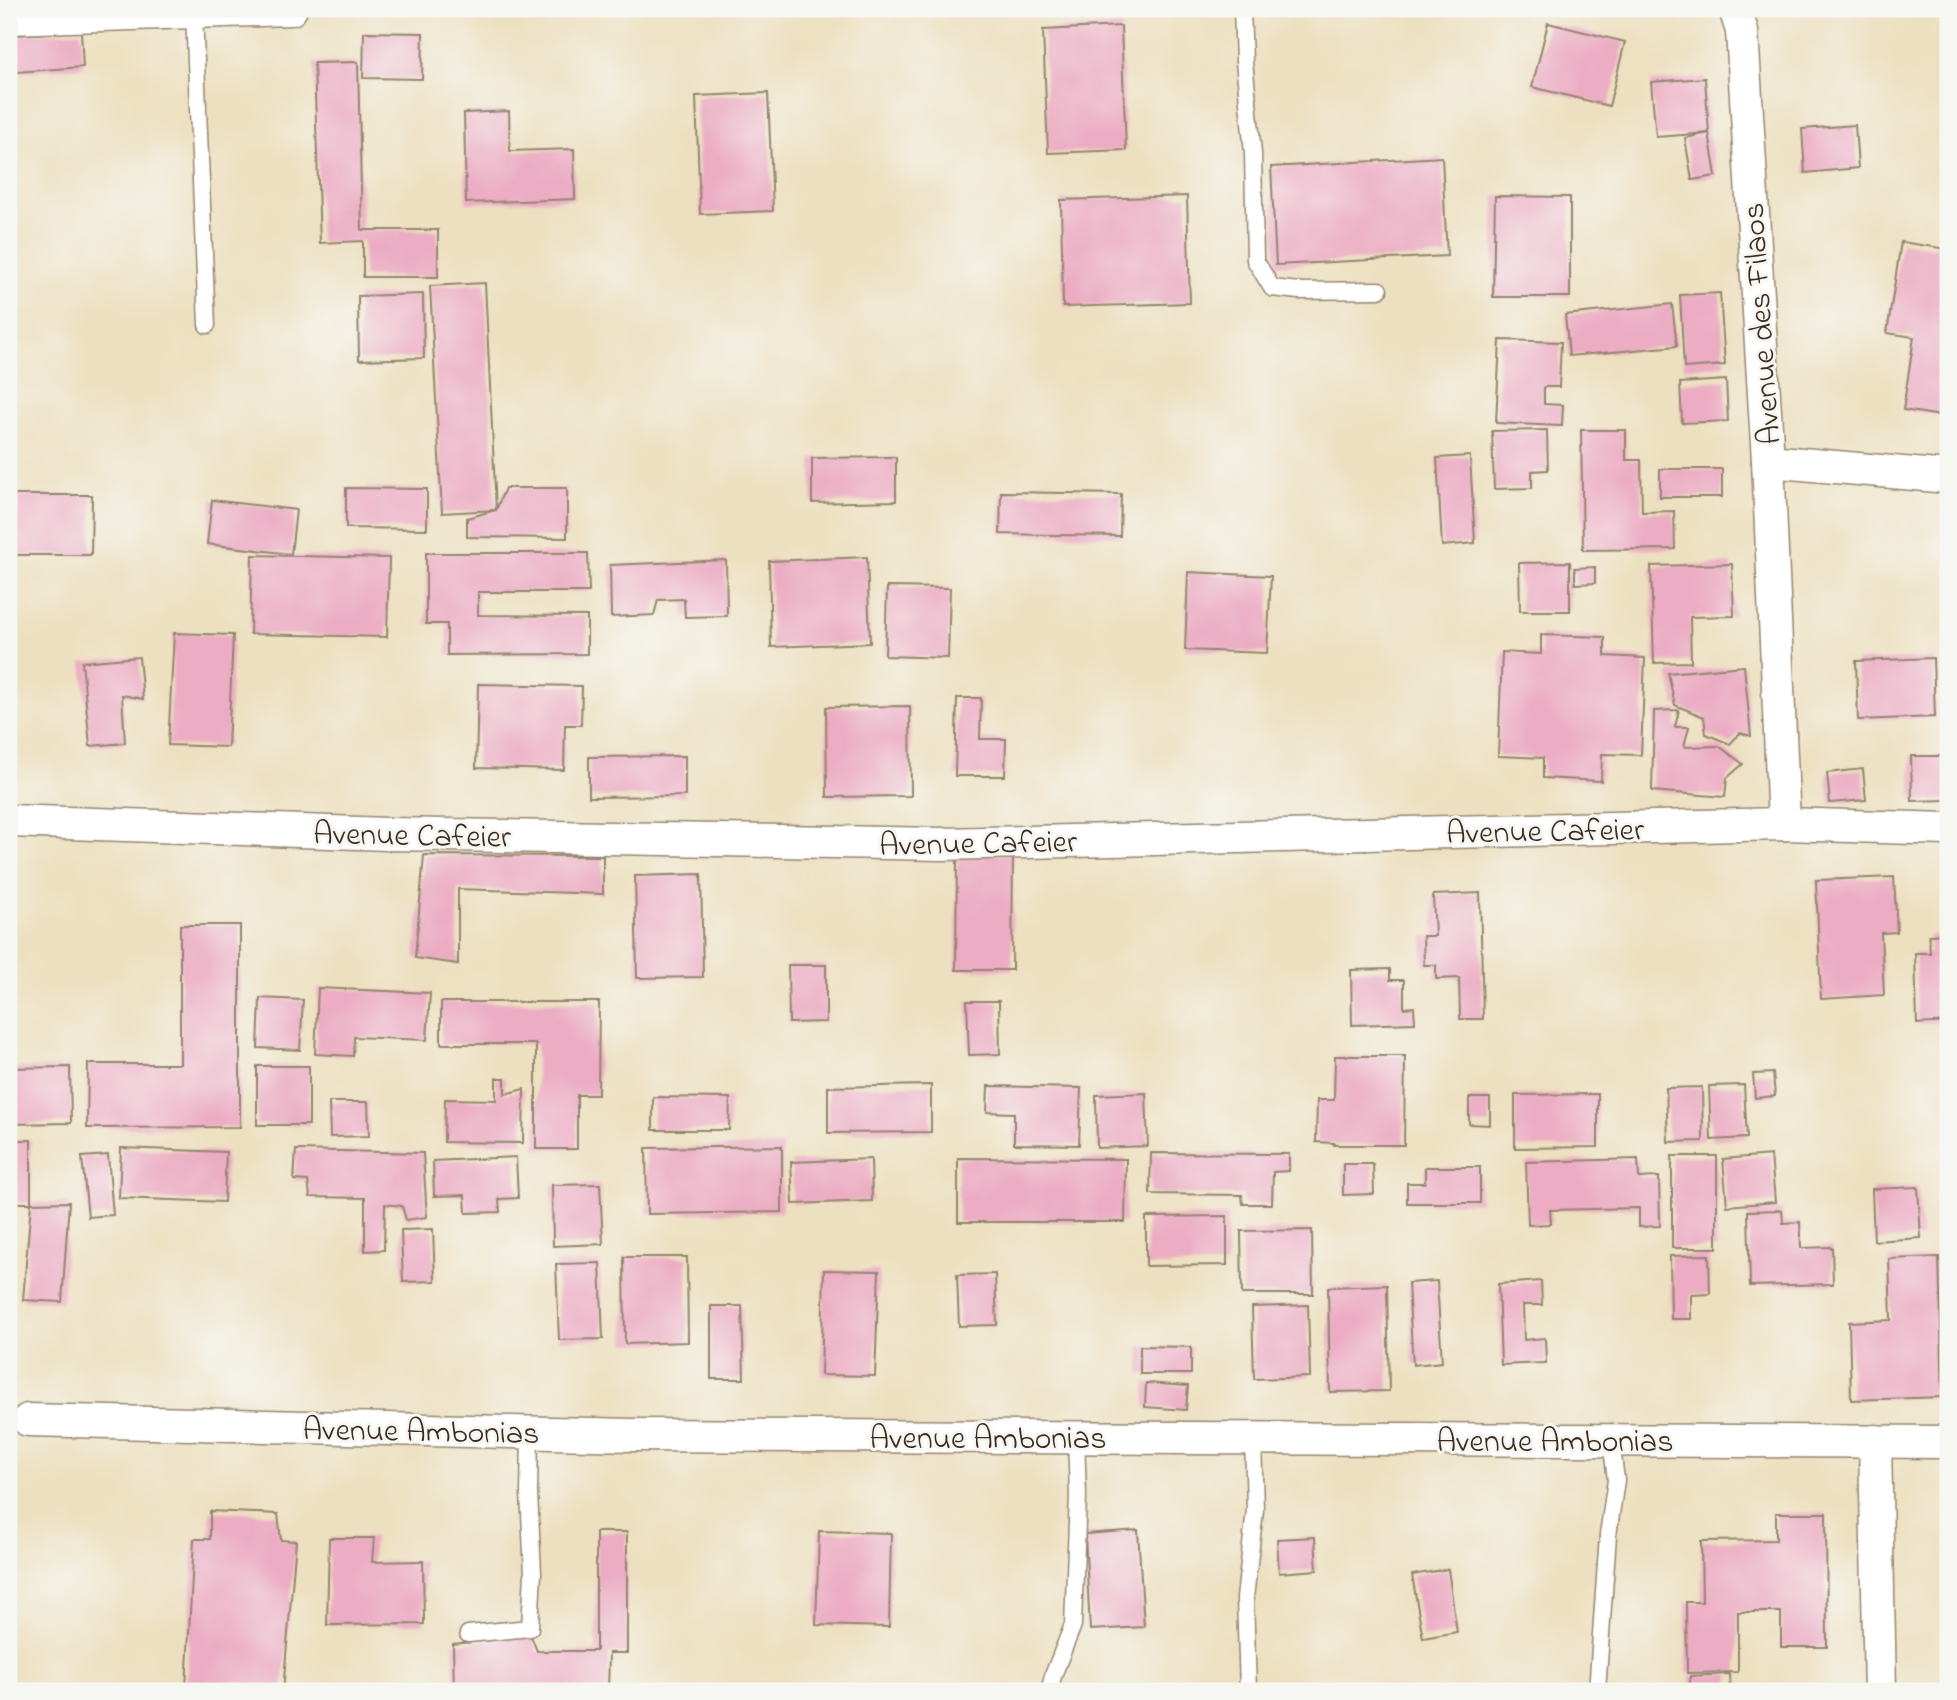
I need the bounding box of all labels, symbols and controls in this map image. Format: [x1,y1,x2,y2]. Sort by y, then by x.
street label: Avenue des Filaos [1732,201,1795,446]
street label: Avenue Cafeier [1446,808,1644,859]
street label: Avenue Cafeier [313,812,511,863]
street label: Avenue Cafeier [879,820,1077,871]
street label: Avenue Ambonias [302,1408,540,1459]
street label: Avenue Ambonias [870,1417,1106,1464]
street label: Avenue Ambonias [1437,1420,1673,1467]

